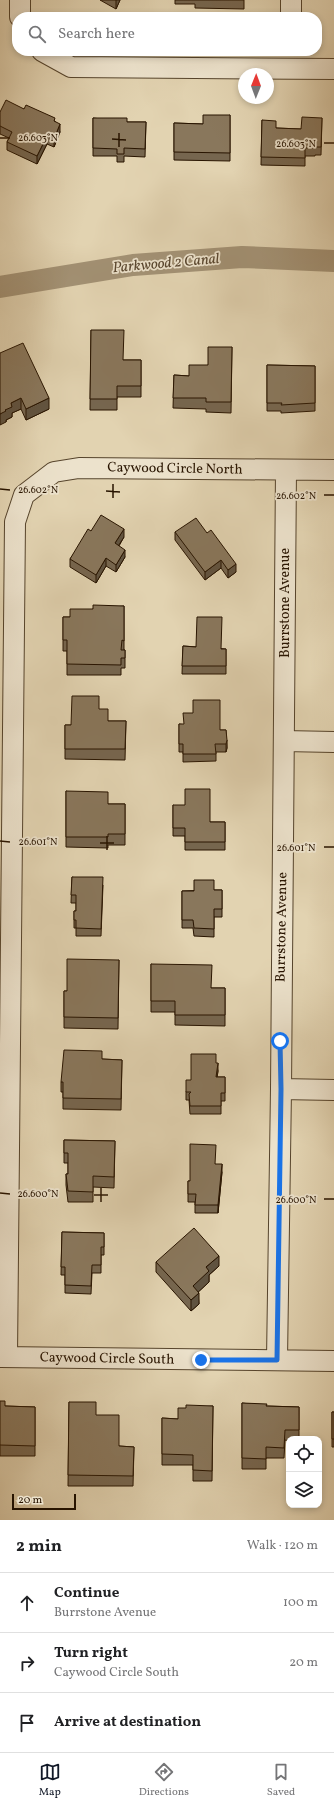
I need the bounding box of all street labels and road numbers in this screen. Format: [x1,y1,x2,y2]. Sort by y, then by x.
street label: Caywood Circle North [107,458,243,480]
street label: Burrstone Avenue [276,548,295,658]
street label: Burrstone Avenue [272,871,292,982]
street label: Caywood Circle South [40,1348,174,1370]

